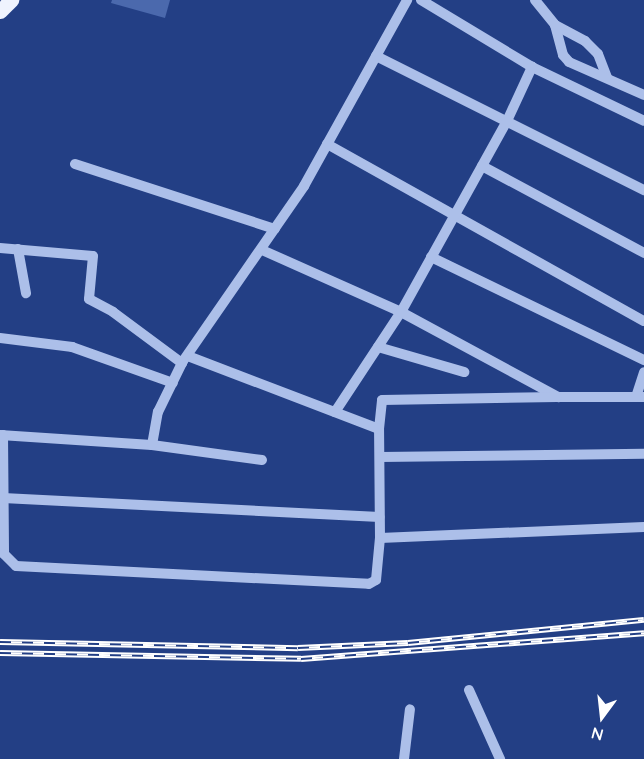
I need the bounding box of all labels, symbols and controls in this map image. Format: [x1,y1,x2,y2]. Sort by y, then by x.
north arrow [572,687,632,747]
text: N [589,723,606,746]

